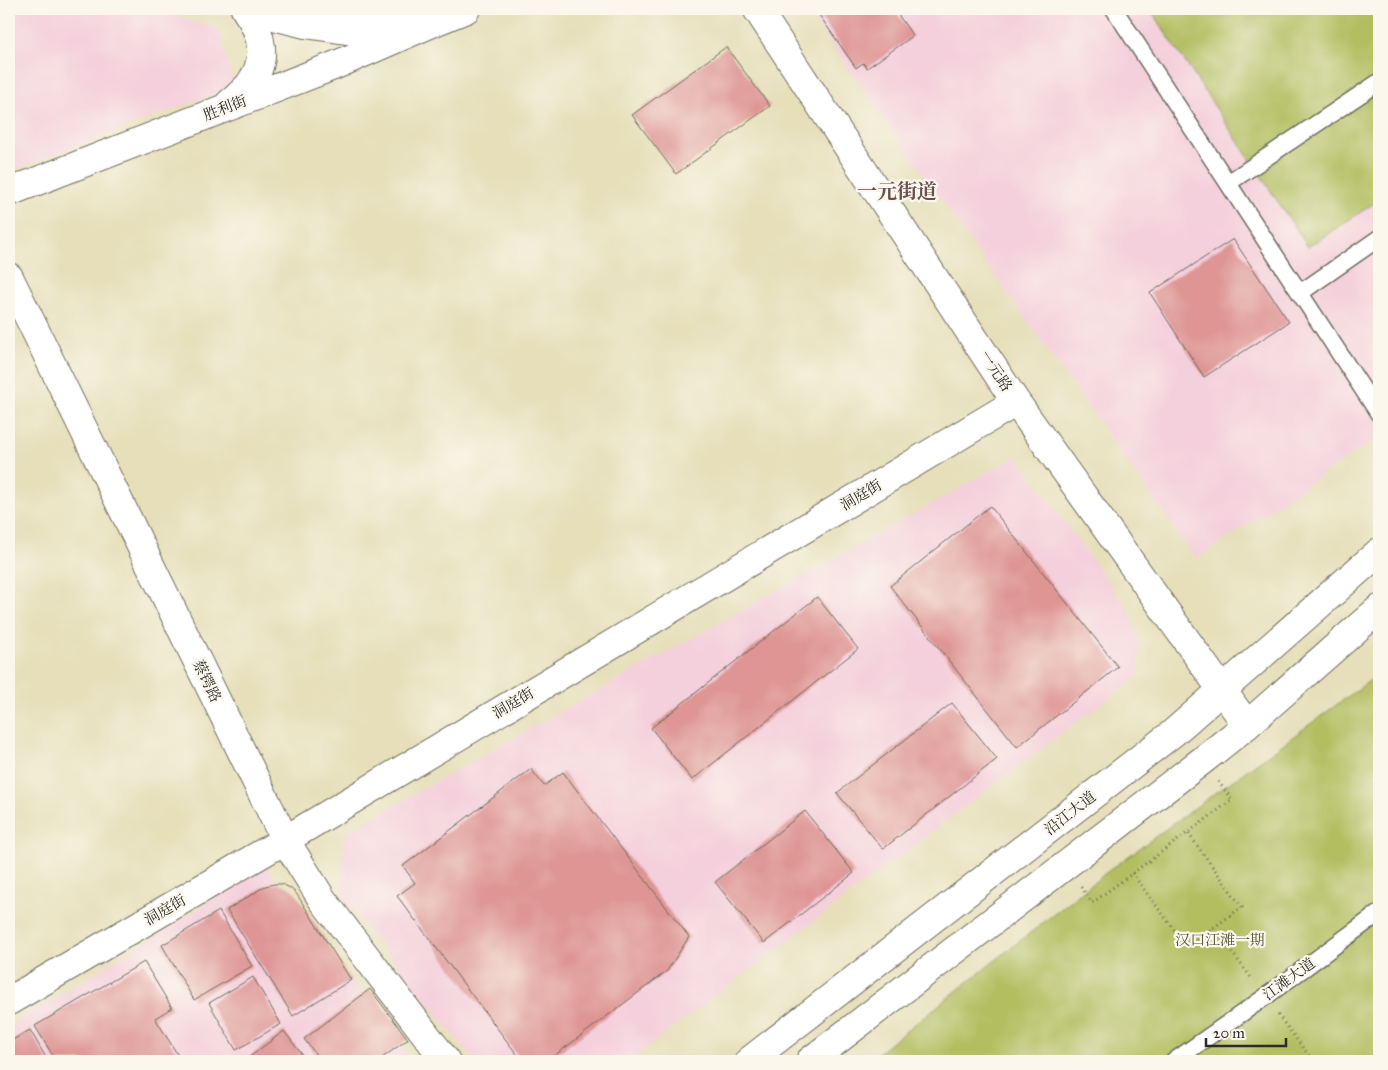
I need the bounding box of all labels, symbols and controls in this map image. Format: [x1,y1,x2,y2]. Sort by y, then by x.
street label: 胜利街 [201,92,249,124]
district label: 一元街道 [857,179,937,203]
street label: 一元路 [976,347,1016,395]
street label: 洞庭街 [837,476,885,514]
street label: 蔡锷路 [189,657,225,705]
street label: 洞庭街 [489,684,537,722]
street label: 沿江大道 [1041,787,1099,839]
street label: 洞庭街 [141,891,189,929]
park label: 汉口江滩一期 [1175,931,1265,949]
street label: 江滩大道 [1259,954,1319,1004]
scale bar [1206,1015,1286,1047]
text: 20 m [1213,1024,1245,1042]

